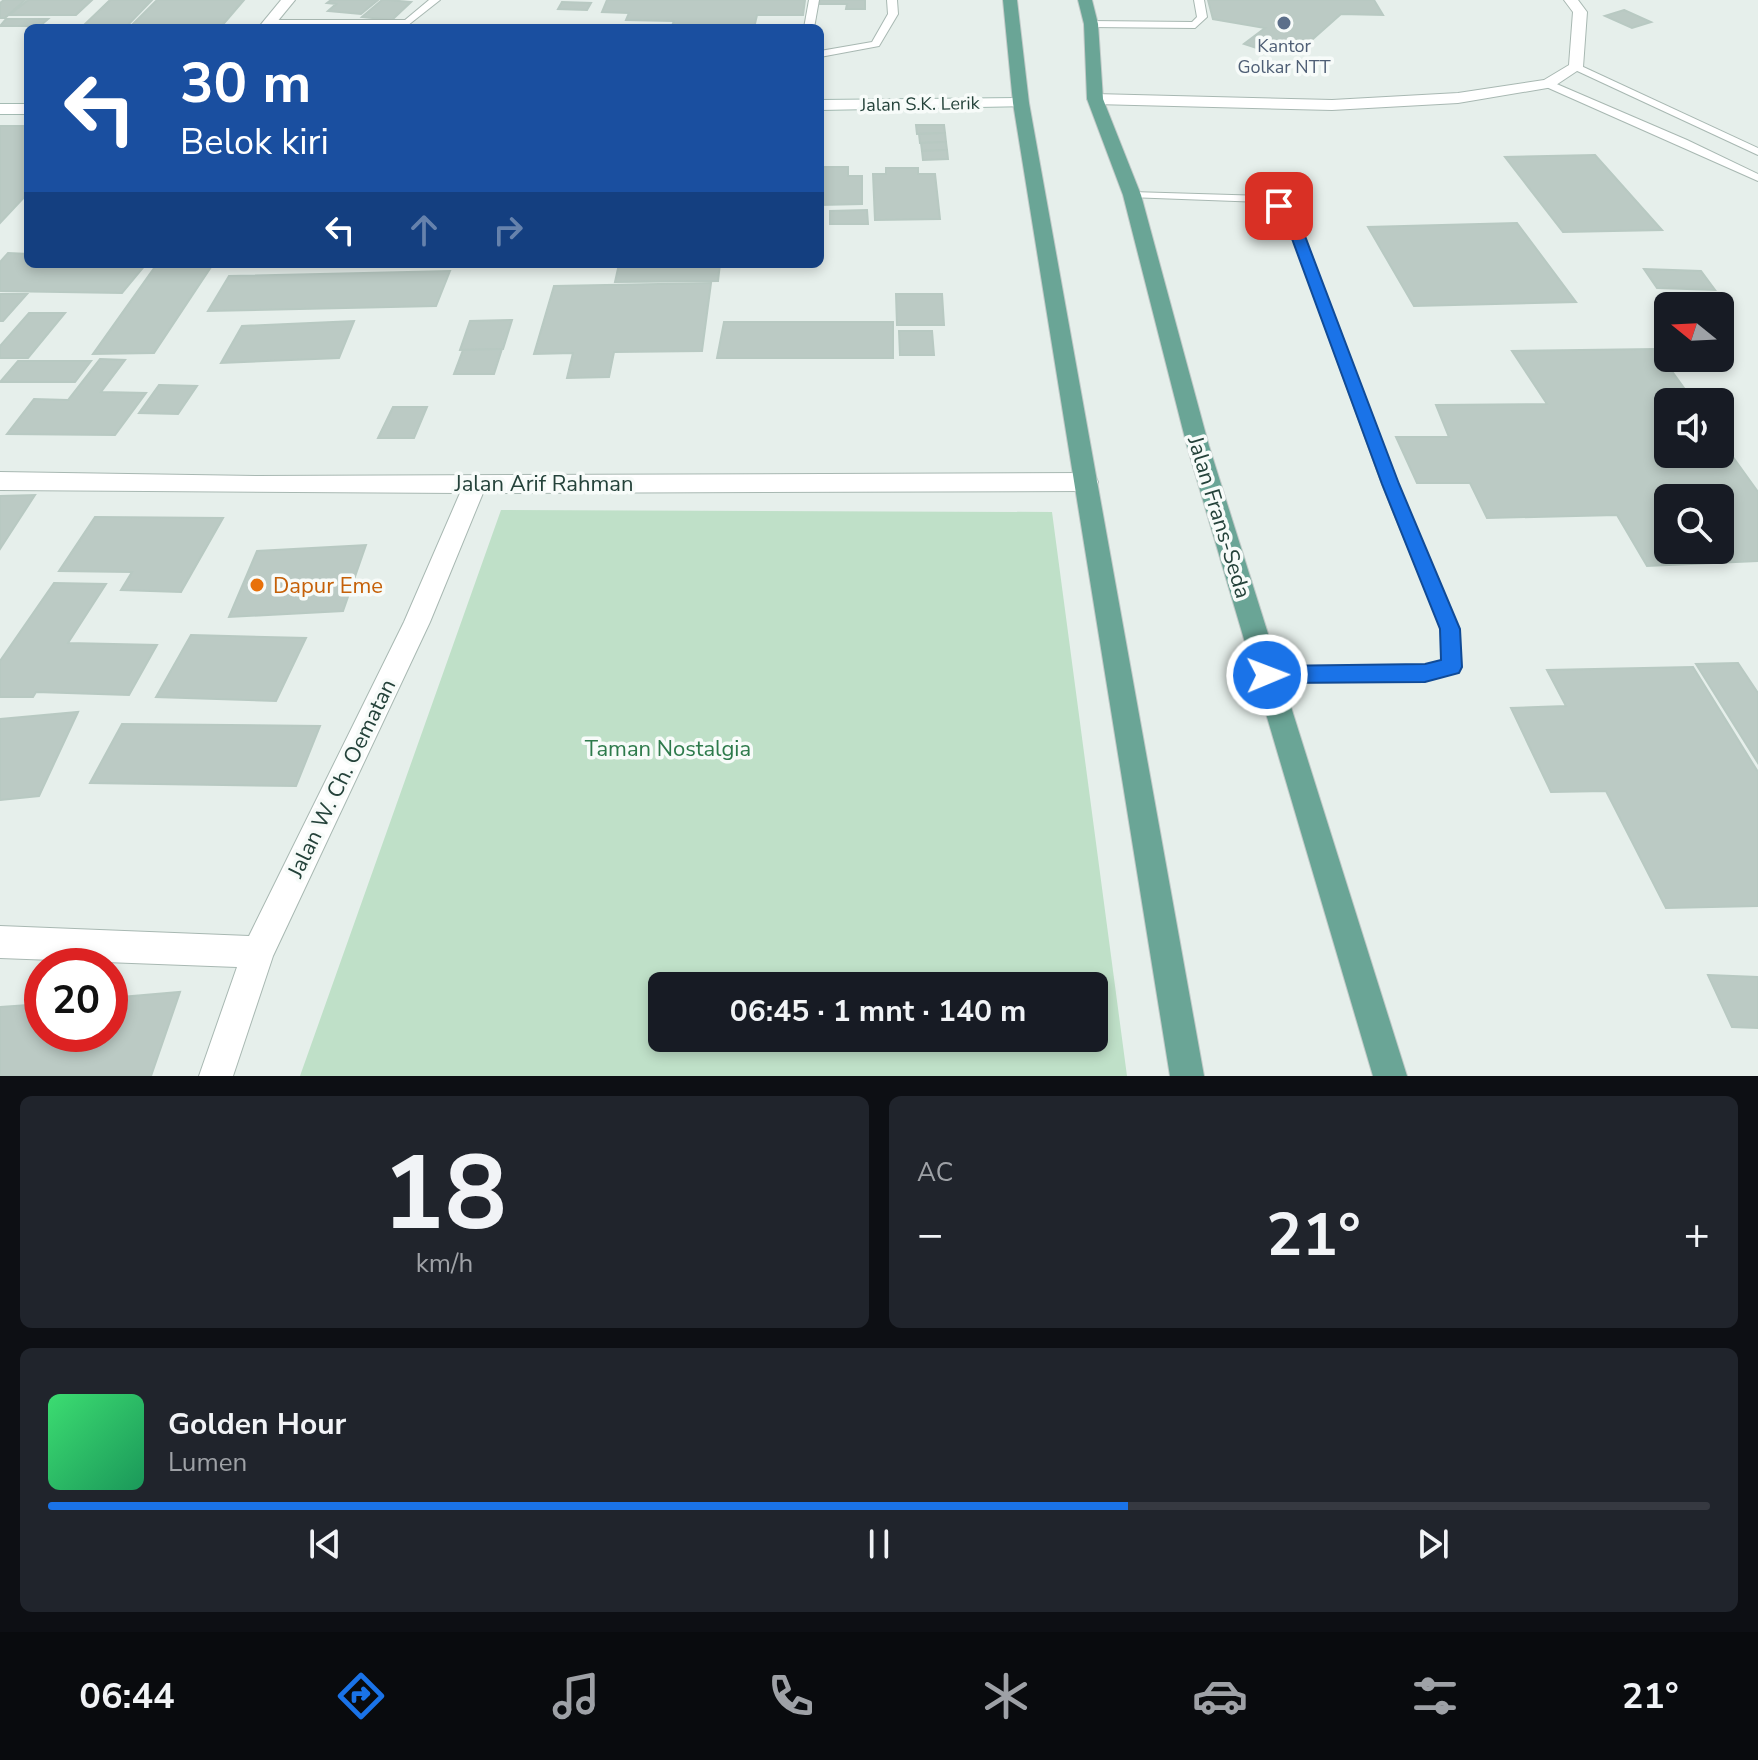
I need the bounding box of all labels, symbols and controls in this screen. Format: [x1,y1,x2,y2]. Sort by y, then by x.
marker: Kantor Golkar NTT [1275,14,1293,32]
place label: Kantor Golkar NTT [1237,34,1331,79]
text: 30 m [180,45,311,122]
icon: left [48,56,152,160]
street label: Jalan S.K. Lerik [859,91,981,117]
text: Belok kiri [180,118,329,167]
pin [1245,172,1313,240]
icon: arrive [1257,184,1301,228]
icon: left [318,208,362,252]
icon: ahead [402,208,446,252]
icon: right [486,208,530,252]
north arrow [1654,292,1734,372]
map controls [1654,292,1734,564]
button: sound [1654,388,1734,468]
street label: Jalan Frans-Seda [1180,432,1258,602]
street label: Jalan Arif Rahman [454,469,633,499]
button: search [1654,484,1734,564]
place label: Dapur Eme [273,571,383,601]
marker: Dapur Eme [248,576,266,594]
position arrow [1225,633,1309,717]
street label: Jalan W. Ch. Oematan [280,674,403,884]
park label: Taman Nostalgia [585,734,751,764]
speed limit sign: 20 [24,948,128,1052]
text: 06:45 · 1 mnt · 140 m [730,991,1026,1032]
text: 18 [382,1123,507,1265]
text: AC [917,1155,953,1190]
text: 21° [1266,1194,1361,1276]
text: − [917,1205,943,1265]
text: + [1684,1205,1710,1265]
text: km/h [416,1246,473,1281]
text: Golden Hour [168,1404,346,1445]
text: Lumen [168,1445,247,1480]
icon: previous [303,1522,347,1566]
icon: pause [857,1522,901,1566]
icon: next [1411,1522,1455,1566]
icon: directions [333,1668,389,1724]
icon: music [548,1668,604,1724]
icon: phone [763,1668,819,1724]
icon: climate [978,1668,1034,1724]
icon: car [1192,1668,1248,1724]
icon: filters [1407,1668,1463,1724]
text: 06:44 [79,1672,175,1721]
text: 21° [1622,1672,1679,1721]

